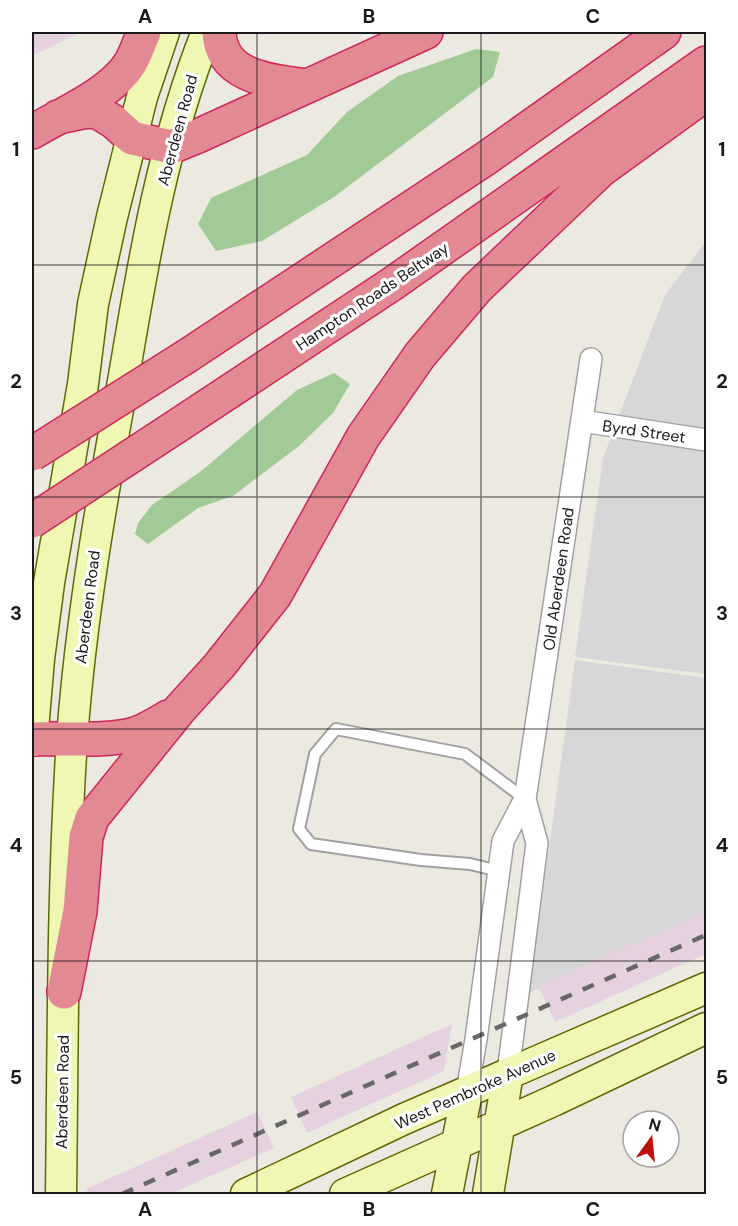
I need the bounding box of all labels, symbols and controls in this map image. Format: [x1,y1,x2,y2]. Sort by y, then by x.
text: A [138,3,152,29]
text: B [363,3,375,29]
text: C [586,3,600,29]
street label: Aberdeen Road [153,72,202,188]
text: 1 [12,136,20,162]
text: 1 [718,136,726,162]
street label: Hampton Roads Beltway [292,237,453,355]
text: 2 [10,368,22,394]
text: 2 [716,368,728,394]
street label: Byrd Street [601,415,687,448]
street label: Old Aberdeen Road [538,506,579,652]
street label: Aberdeen Road [70,549,105,665]
text: 3 [10,600,22,626]
text: 3 [716,600,728,626]
text: 4 [10,832,23,858]
text: 4 [716,832,729,858]
street label: Aberdeen Road [51,1035,74,1149]
street label: West Pembroke Avenue [391,1044,559,1135]
text: 5 [10,1064,22,1090]
text: 5 [716,1064,728,1090]
north arrow [621,1109,681,1169]
text: N [646,1113,663,1137]
text: A [138,1196,152,1222]
text: B [363,1196,375,1222]
text: C [586,1196,600,1222]

